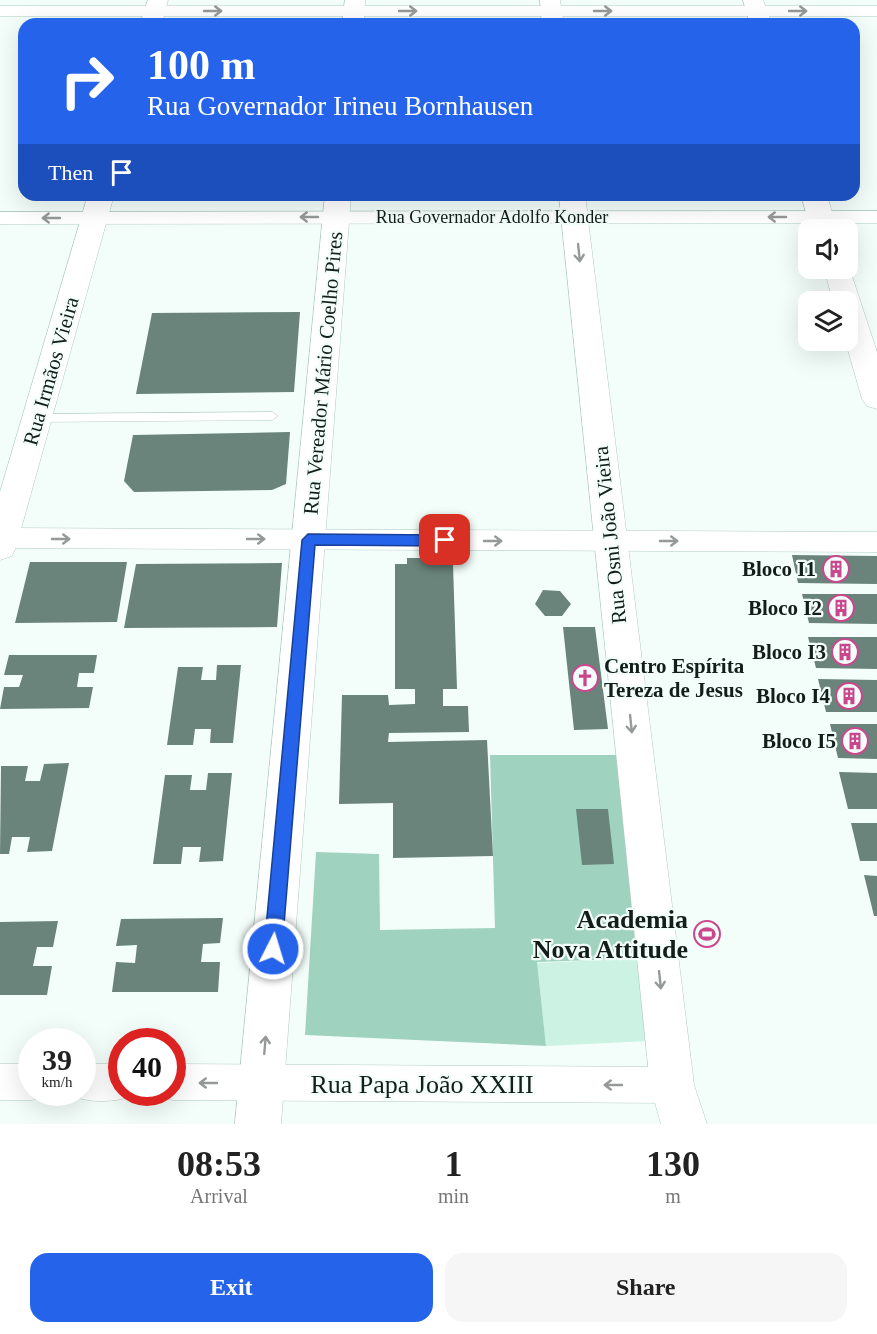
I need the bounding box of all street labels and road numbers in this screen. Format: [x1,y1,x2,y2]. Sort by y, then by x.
street label: Rua Governador Adolfo Konder [376,207,608,227]
street label: Rua Vereador Mário Coelho Pires [299,230,347,516]
street label: Rua Irmãos Vieira [18,293,84,448]
street label: Rua Osni João Vieira [589,444,631,625]
street label: Rua Papa João XXIII [310,1070,534,1099]

